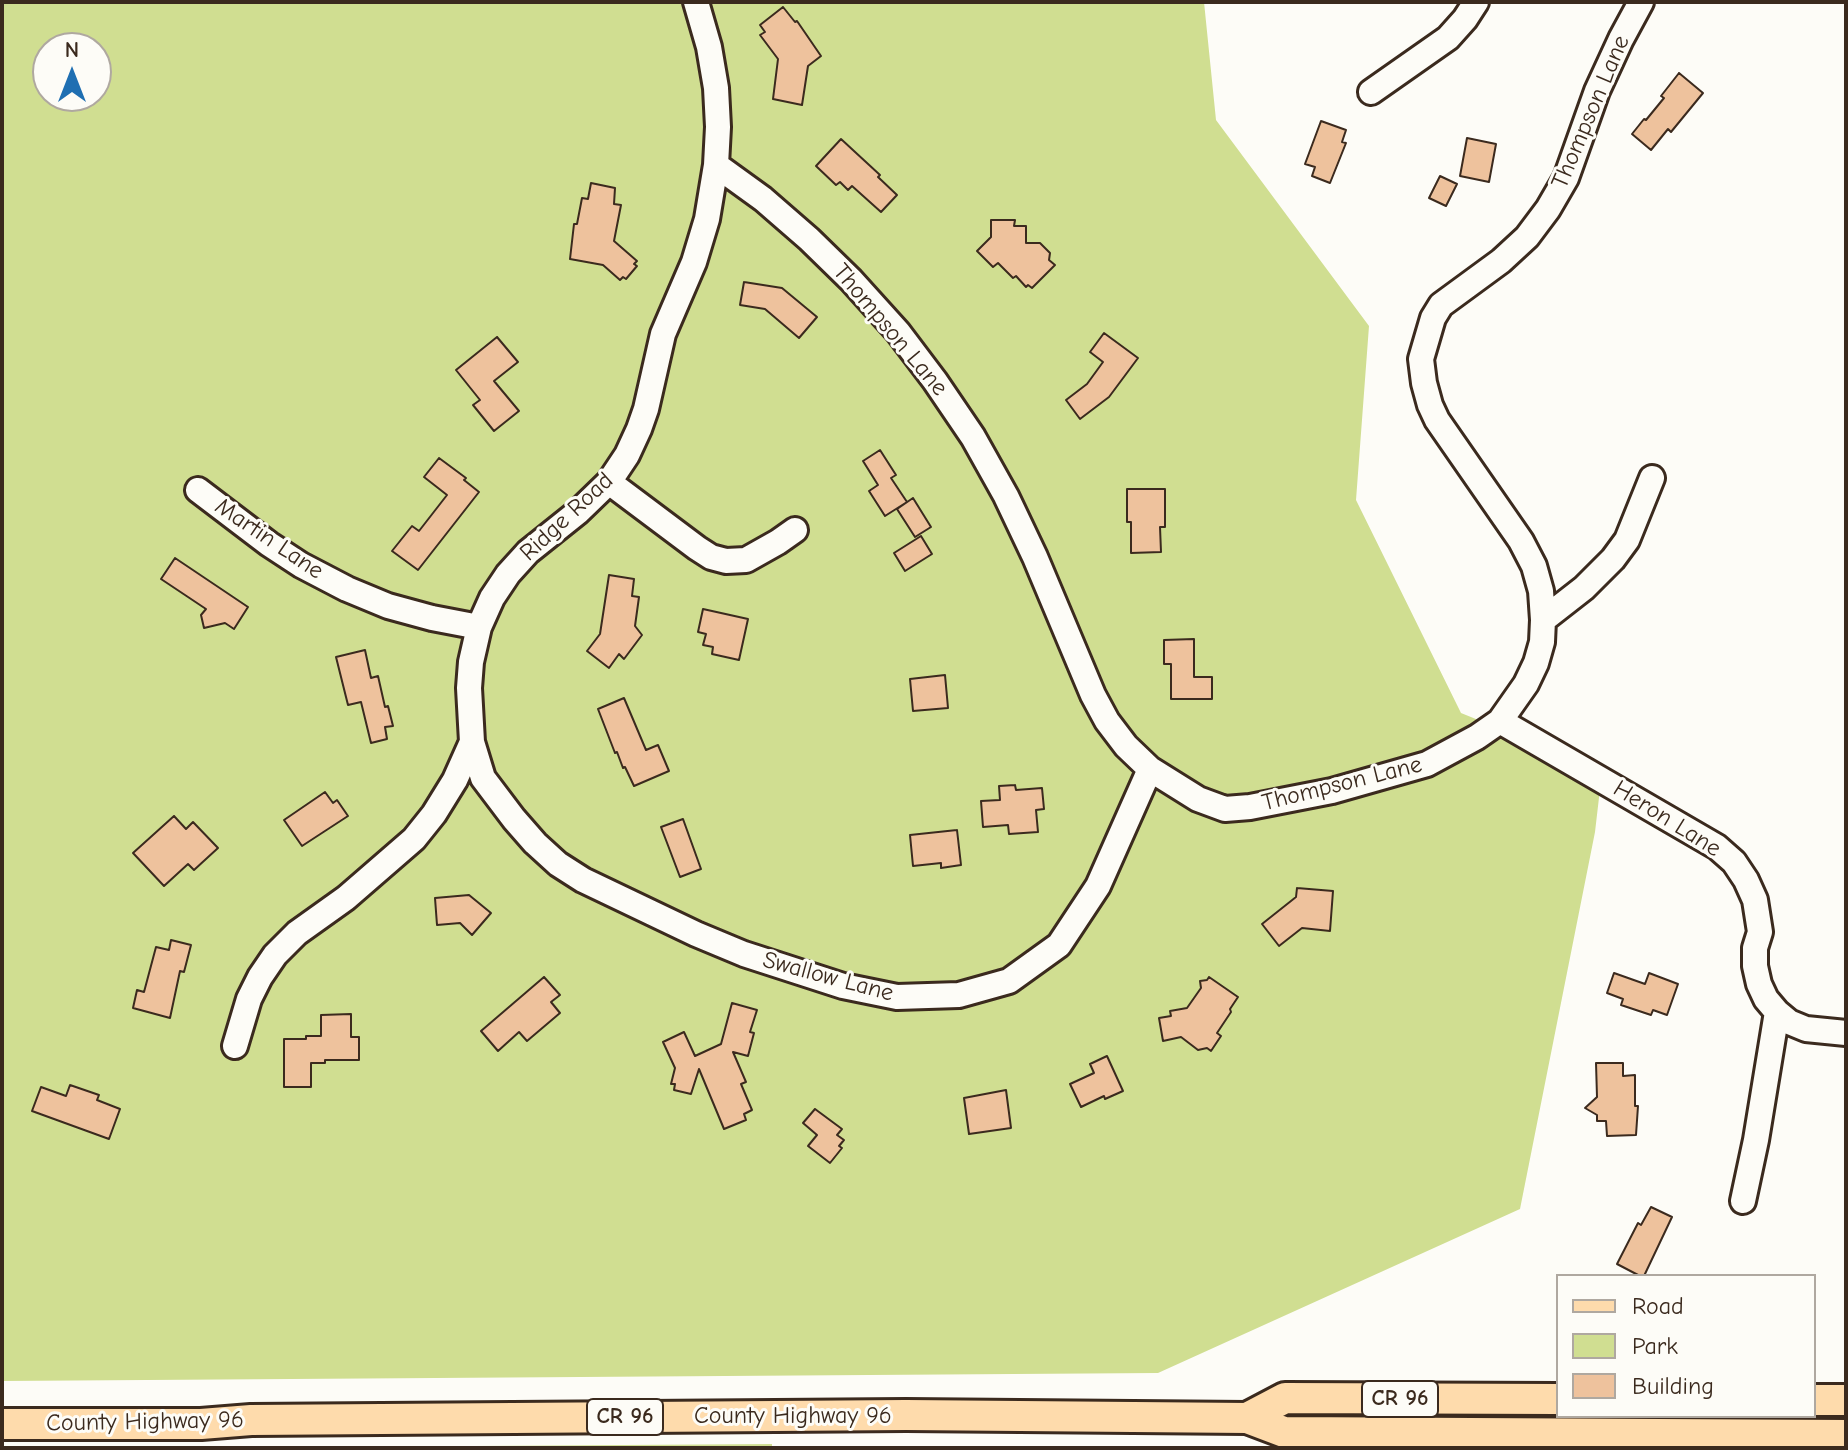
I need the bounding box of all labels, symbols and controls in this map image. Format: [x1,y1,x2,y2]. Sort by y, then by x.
street label: Thompson Lane [1546,31,1636,193]
north arrow [32,32,112,112]
text: N [65,37,79,63]
street label: Thompson Lane [826,258,954,402]
street label: Ridge Road [514,467,620,567]
street label: Martin Lane [209,492,329,586]
street label: Thompson Lane [1259,750,1425,818]
street label: Heron Lane [1608,775,1726,863]
street label: Swallow Lane [759,946,897,1008]
legend [1556,1274,1816,1418]
text: Road [1632,1292,1684,1320]
text: Park [1632,1332,1678,1360]
text: Building [1632,1372,1714,1400]
road number: CR 96 [1362,1381,1438,1417]
road number: CR 96 [587,1399,663,1435]
street label: County Highway 96 [694,1402,892,1430]
street label: County Highway 96 [46,1406,244,1438]

